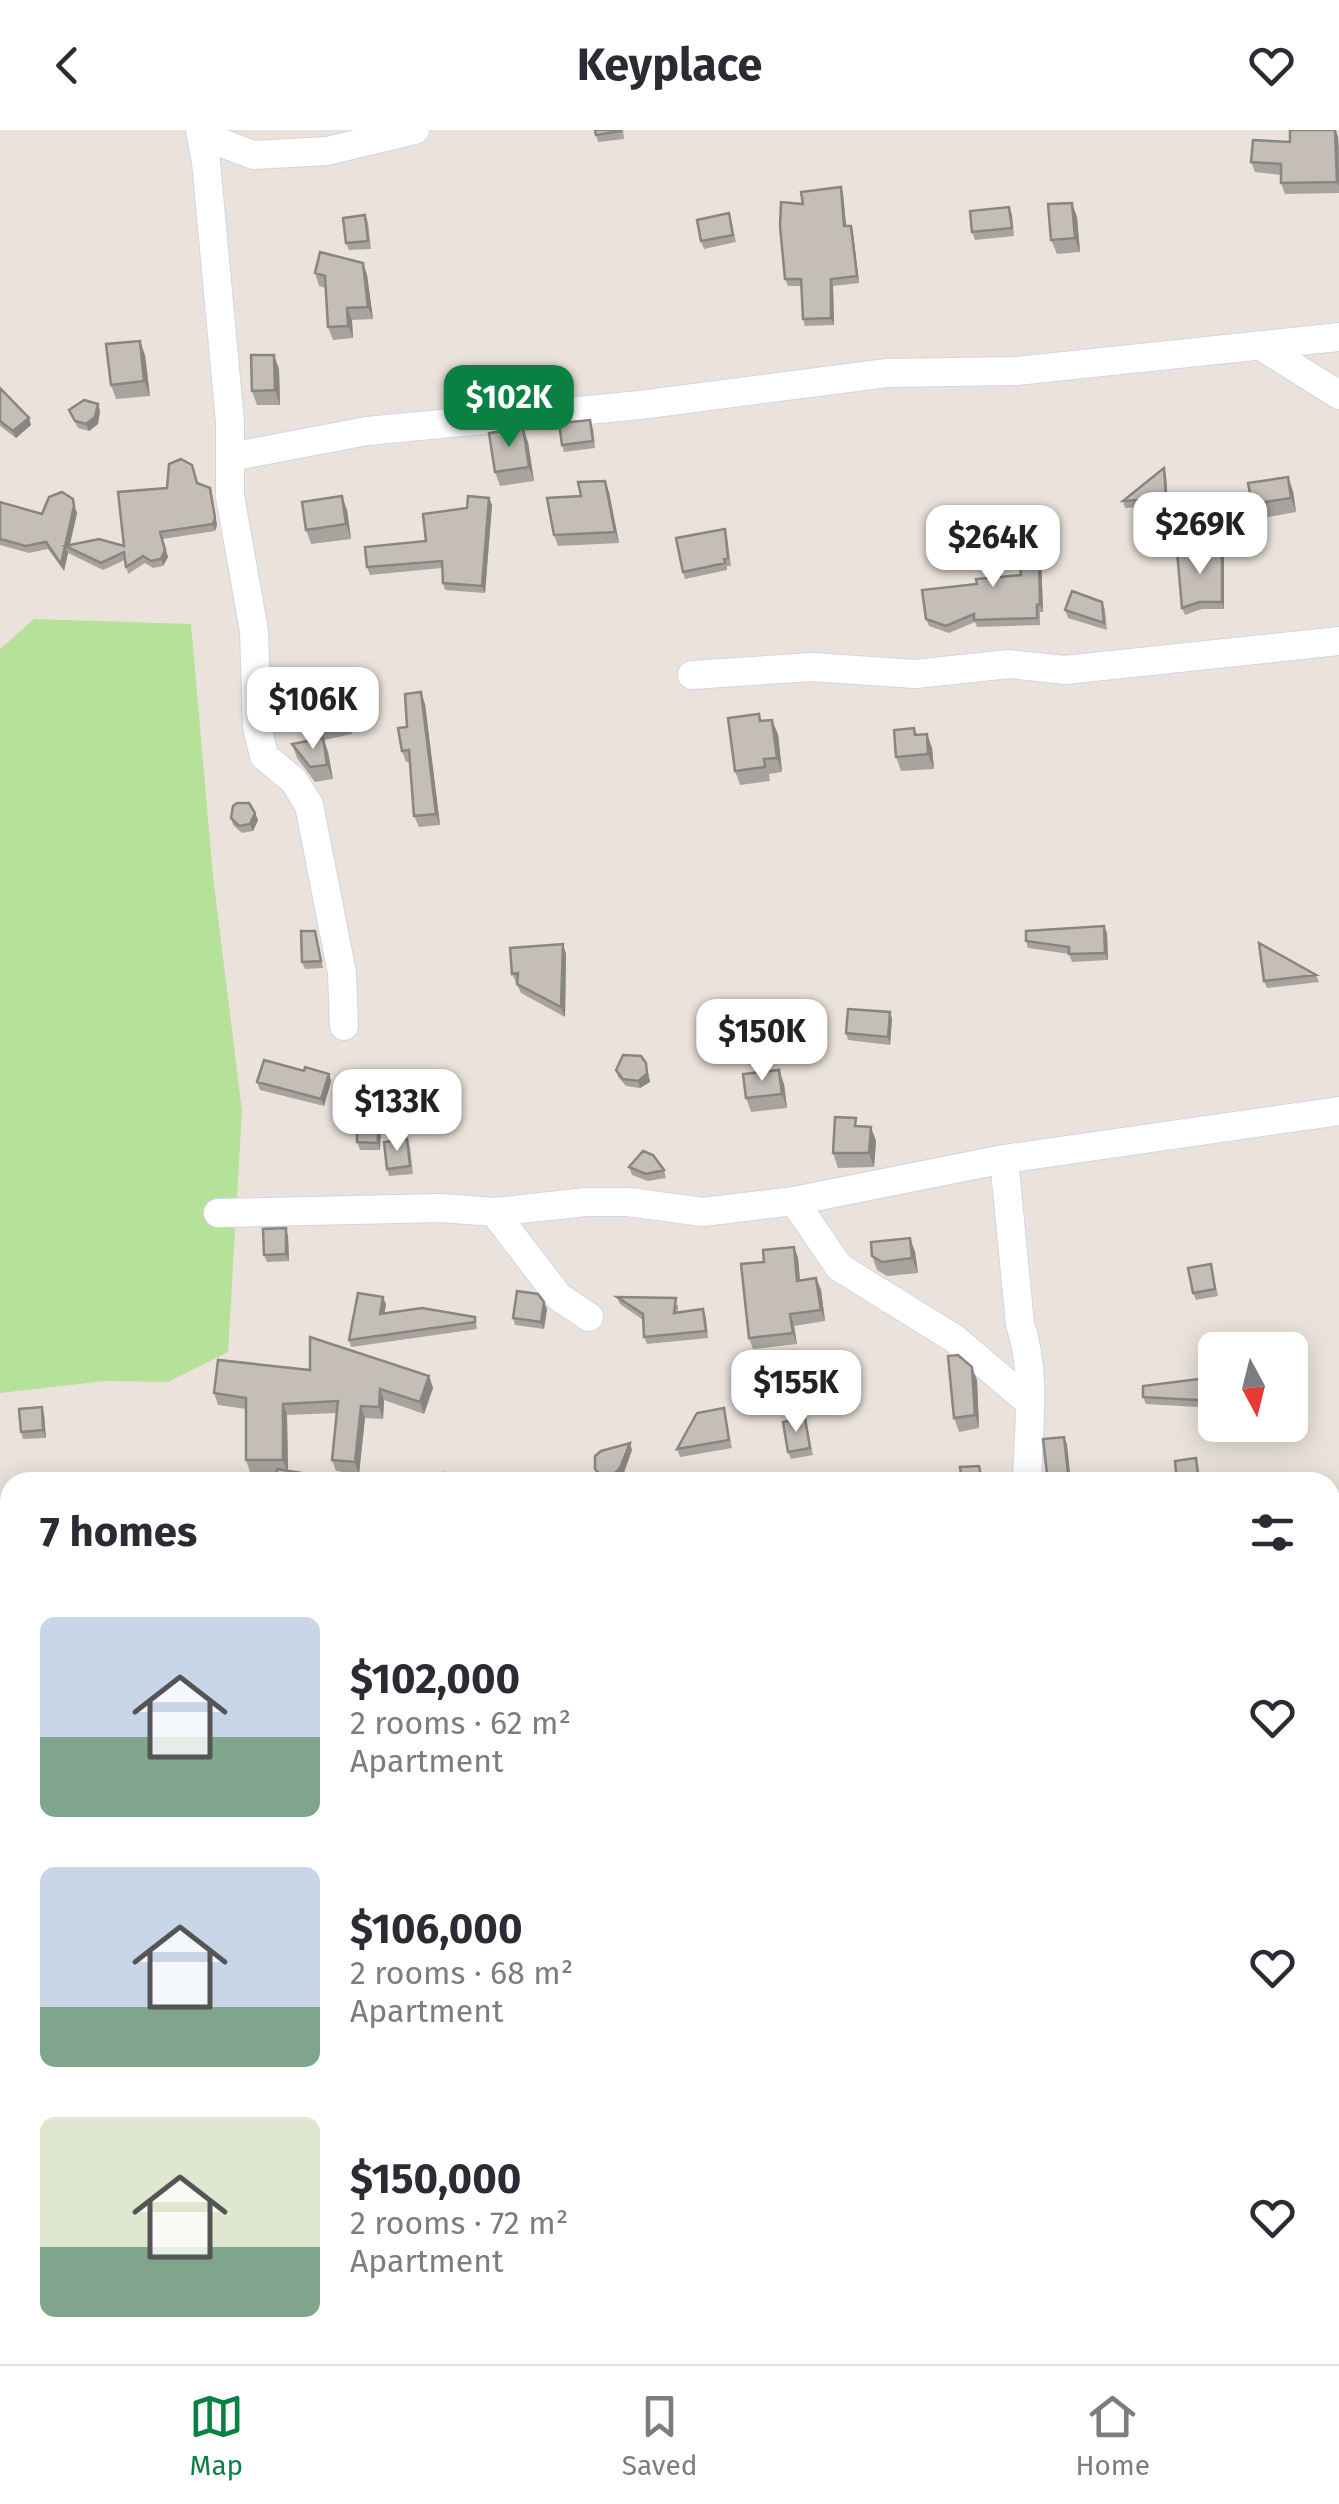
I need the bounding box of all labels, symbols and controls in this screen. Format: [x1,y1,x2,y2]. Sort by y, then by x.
icon: back [40,38,95,93]
text: Keyplace [577,38,762,92]
icon: heart [1244,38,1299,93]
pin: $102K [439,365,579,450]
text: $102K [466,378,552,416]
pin: $269K [1130,492,1270,577]
pin: $264K [923,505,1063,590]
text: $269K [1155,505,1245,543]
text: $264K [948,518,1038,556]
pin: $106K [243,667,383,752]
text: $106K [269,680,357,718]
pin: $150K [692,999,832,1084]
text: $150K [718,1012,806,1050]
pin: $133K [327,1069,467,1154]
text: $133K [355,1082,439,1120]
north arrow [1198,1332,1308,1442]
map controls [1198,1332,1308,1442]
pin: $155K [726,1350,866,1435]
text: $155K [753,1363,839,1401]
icon: filters [1245,1505,1300,1560]
text: 7 homes [40,1507,197,1557]
text: $102,000 [350,1654,520,1704]
icon: home [120,1657,240,1777]
icon: heart [1245,1690,1300,1745]
text: 2 rooms · 62 m² [350,1704,571,1742]
text: Apartment [350,1742,504,1780]
text: $106,000 [350,1904,523,1954]
icon: home [120,1907,240,2027]
icon: heart [1245,1940,1300,1995]
text: 2 rooms · 68 m² [350,1954,573,1992]
text: Apartment [350,1992,504,2030]
text: $150,000 [350,2154,521,2204]
icon: home [120,2157,240,2277]
icon: heart [1245,2190,1300,2245]
text: 2 rooms · 72 m² [350,2204,568,2242]
text: Apartment [350,2242,504,2280]
tab: Map [189,2389,244,2482]
tab: Saved [622,2389,698,2482]
tab: Home [1075,2389,1150,2482]

